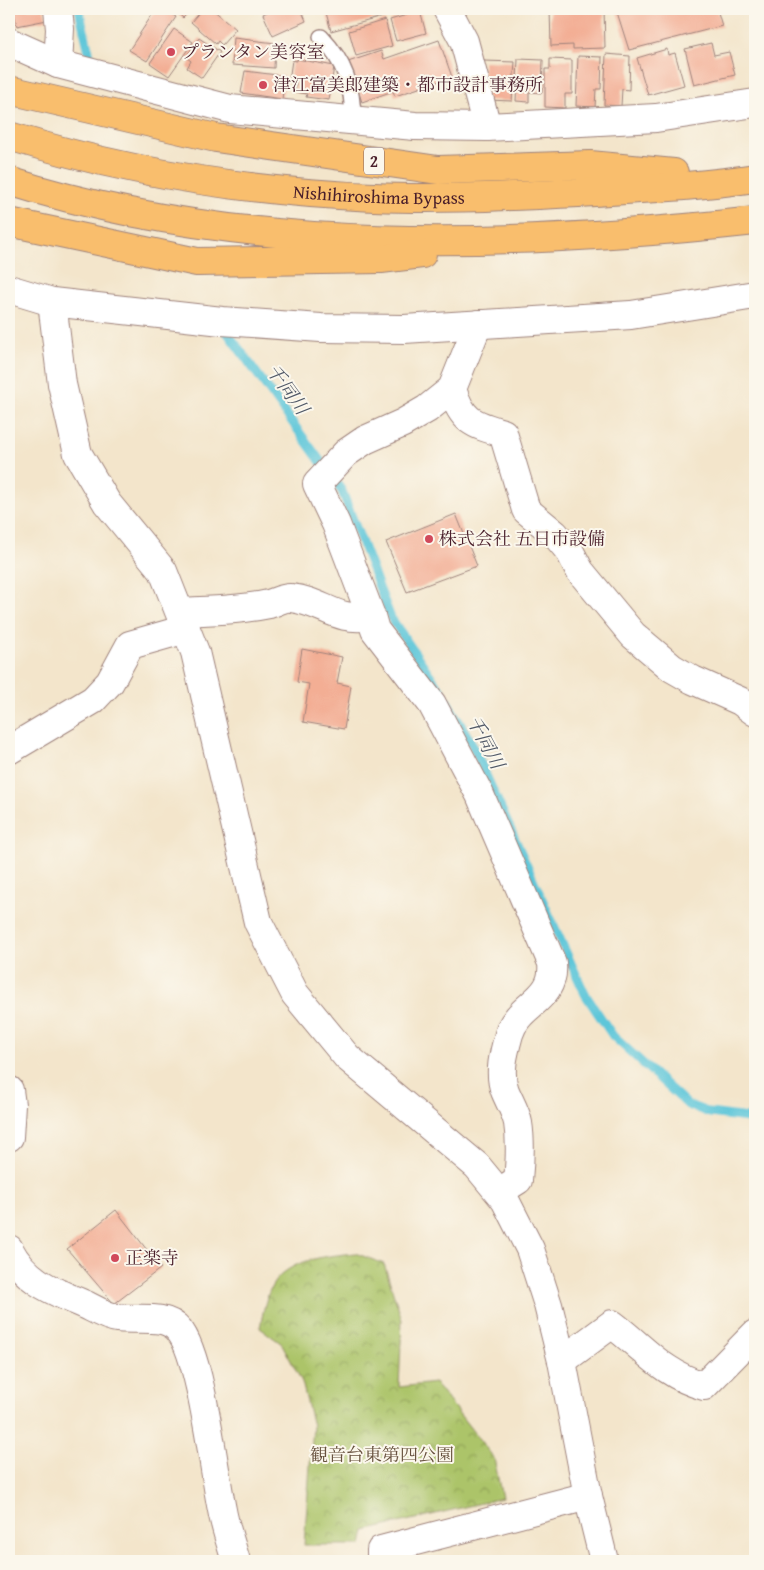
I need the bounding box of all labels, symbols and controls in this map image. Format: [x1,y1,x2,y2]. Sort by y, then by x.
place label: プランタン美容室 [181,38,324,65]
marker: プランタン美容室 [165,46,177,58]
place label: 津江富美郎建築・都市設計事務所 [273,71,543,98]
marker: 津江富美郎建築・都市設計事務所 [257,79,269,91]
road number: 2 [364,148,384,175]
street label: Nishihiroshima Bypass [292,178,465,211]
water label: 千同川 [260,358,317,422]
place label: 株式会社 五日市設備 [439,525,605,552]
marker: 株式会社 五日市設備 [423,533,435,545]
water label: 千同川 [460,710,513,775]
place label: 正楽寺 [125,1244,179,1271]
marker: 正楽寺 [109,1252,121,1264]
park label: 観音台東第四公園 [310,1441,454,1468]

